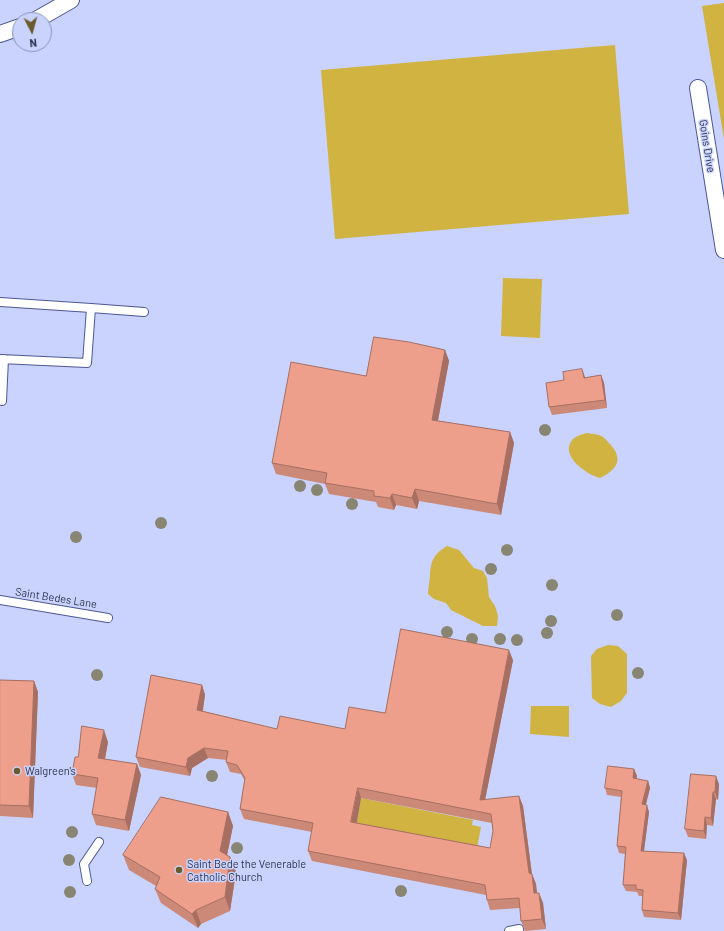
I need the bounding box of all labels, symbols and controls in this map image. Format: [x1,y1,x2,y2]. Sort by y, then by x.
north arrow [12,12,52,52]
text: N [29,37,38,50]
street label: Goins Drive [696,119,718,173]
street label: Saint Bedes Lane [14,585,98,611]
place label: Walgreen's [25,764,76,778]
marker: Walgreen's [12,766,22,776]
place label: Saint Bede the Venerable Catholic Church [187,857,306,883]
marker: Saint Bede the Venerable Catholic Church [174,865,184,875]

